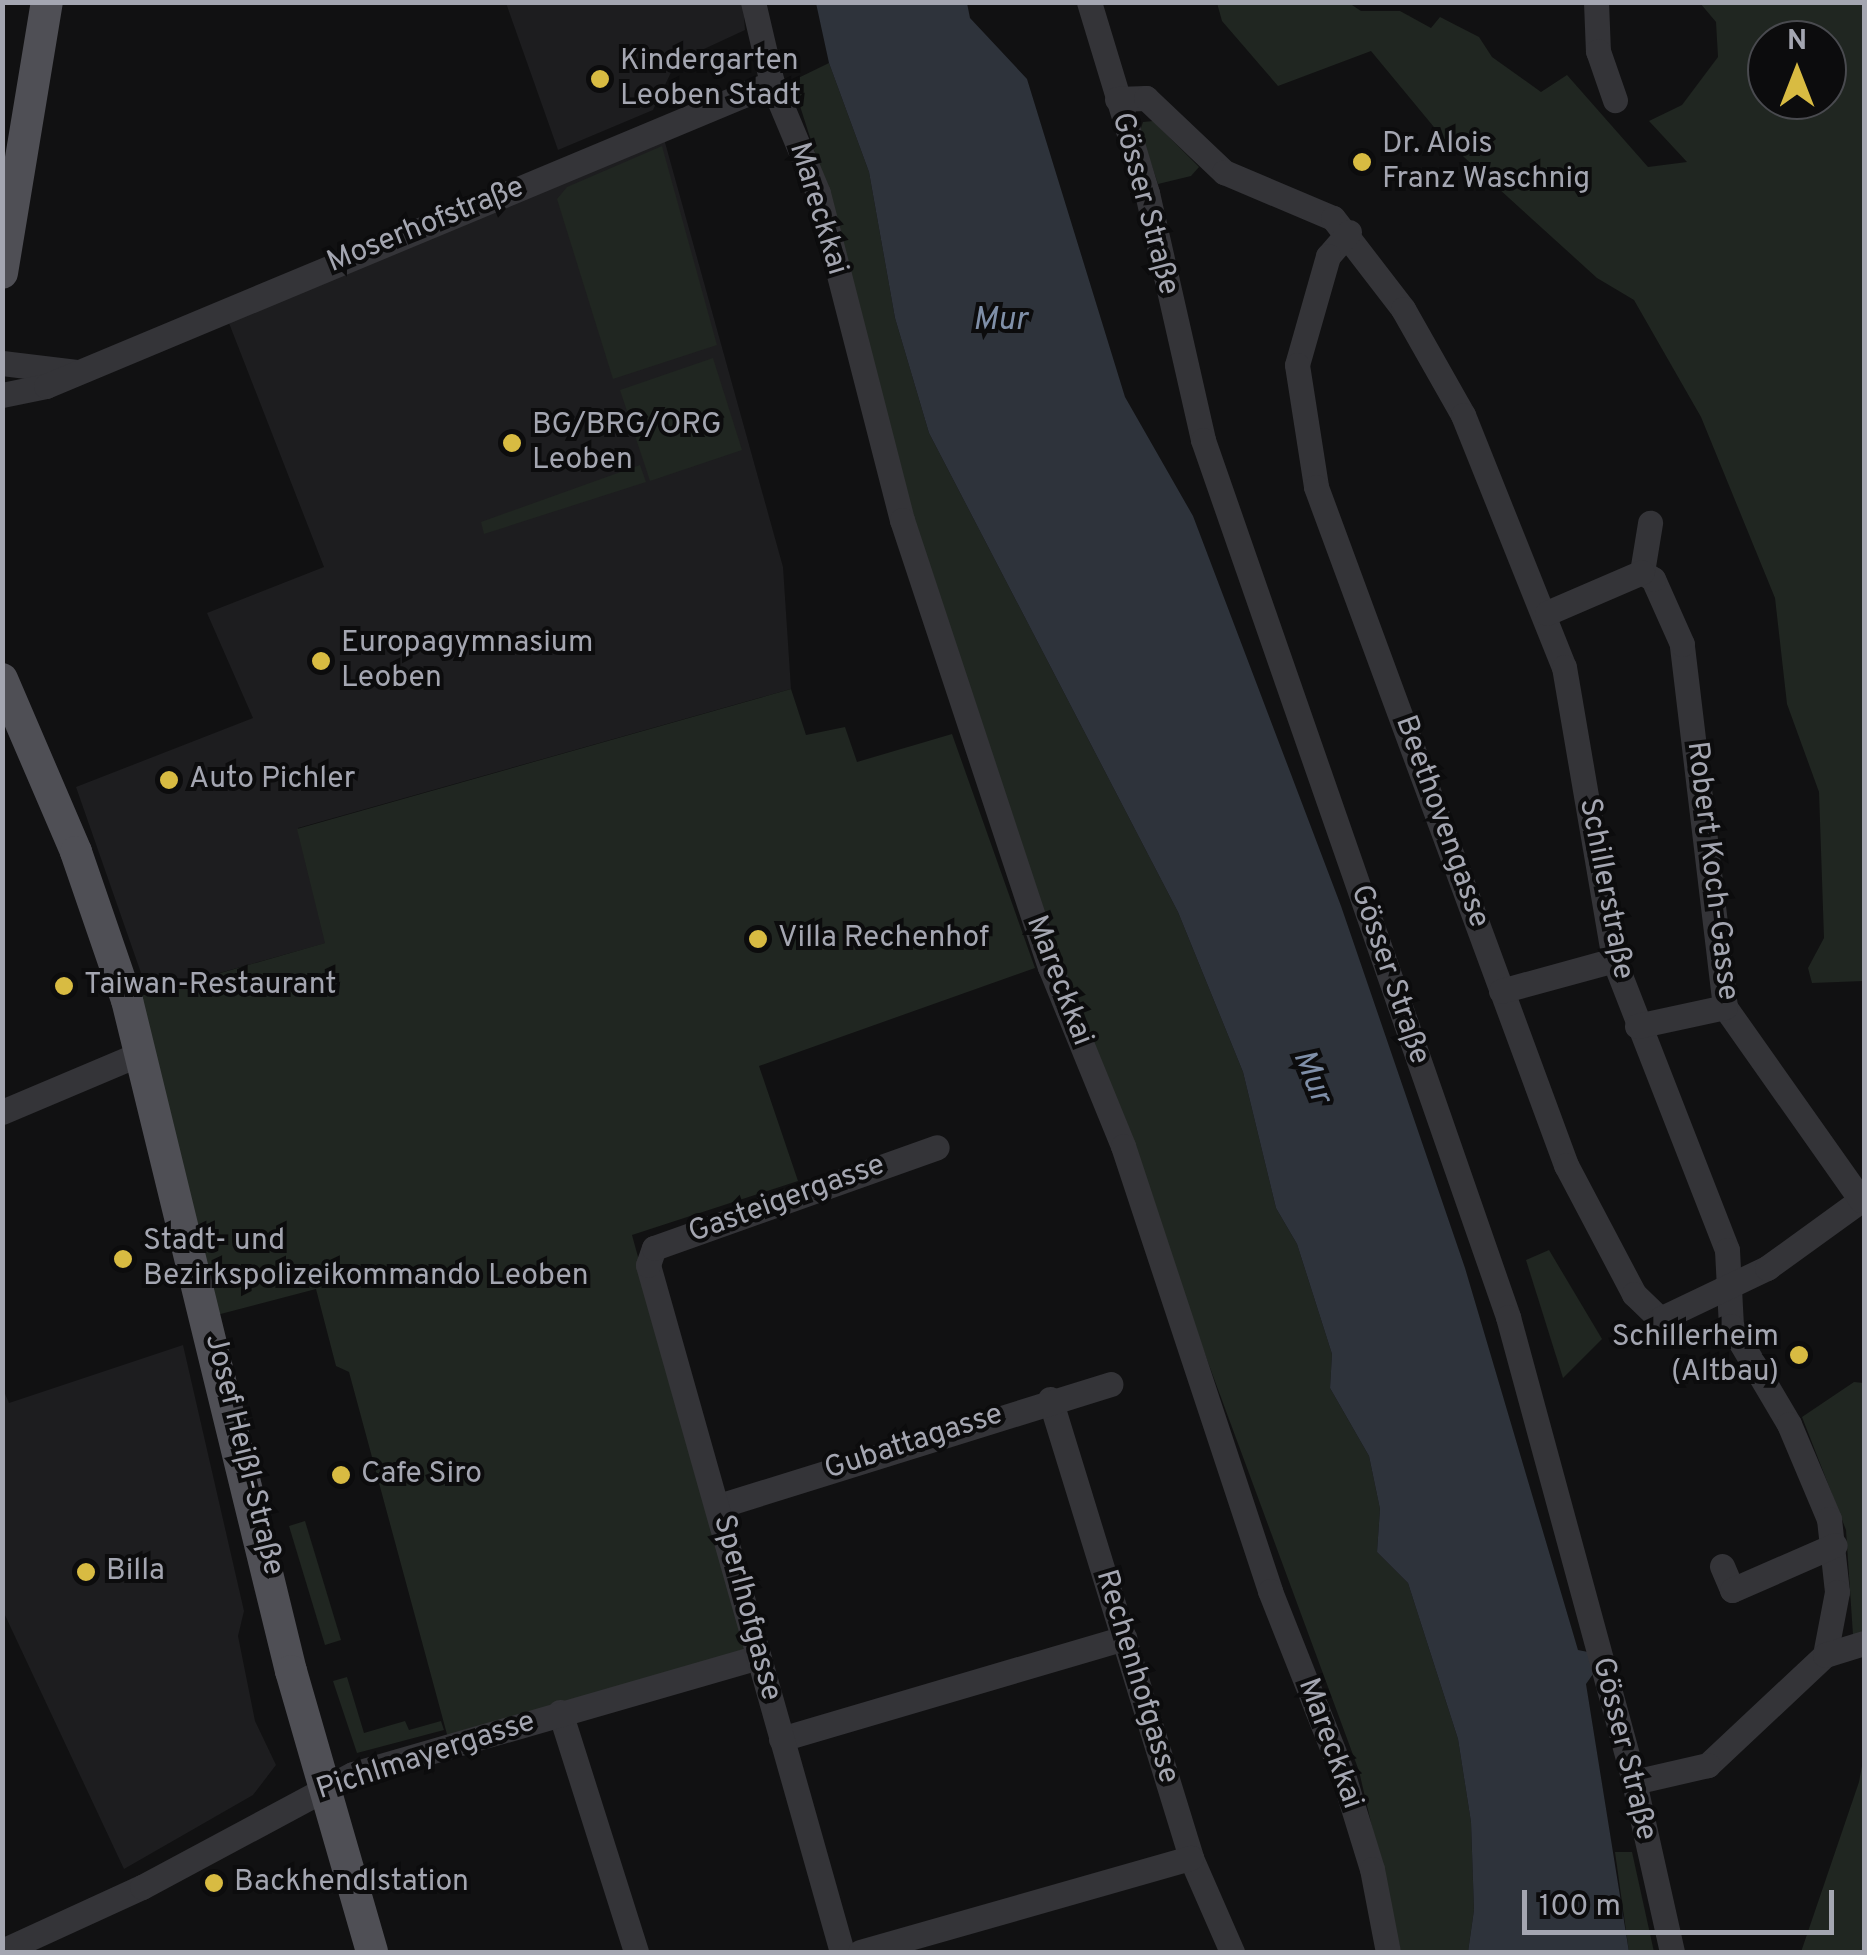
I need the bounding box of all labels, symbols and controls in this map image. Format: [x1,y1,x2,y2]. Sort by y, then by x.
north arrow [1747,20,1847,120]
text: N [1787,24,1807,60]
place label: Kindergarten Leoben Stadt [620,44,801,114]
marker: Kindergarten Leoben Stadt [589,68,611,90]
street label: Gösser Straße [1102,109,1186,299]
place label: Dr. Alois Franz Waschnig [1382,127,1591,198]
street label: Mareckkai [780,138,854,280]
marker: Dr. Alois Franz Waschnig [1351,151,1373,173]
street label: Moserhofstraße [322,170,530,282]
water label: Mur [973,302,1027,340]
place label: BG/BRG/ORG Leoben [532,408,722,478]
marker: BG/BRG/ORG Leoben [501,432,523,454]
place label: Europagymnasium Leoben [341,626,593,696]
marker: Europagymnasium Leoben [310,650,332,672]
street label: Beethovengasse [1386,711,1496,933]
street label: Robert Koch-Gasse [1677,739,1745,1003]
place label: Auto Pichler [189,762,355,798]
marker: Auto Pichler [158,769,180,791]
street label: Schillerstraße [1570,795,1640,983]
street label: Gösser Straße [1341,881,1437,1069]
street label: Mareckkai [1017,911,1099,1051]
place label: Villa Rechenhof [778,921,989,957]
marker: Villa Rechenhof [747,928,769,950]
place label: Taiwan-Restaurant [84,968,337,1004]
marker: Taiwan-Restaurant [53,975,75,997]
water label: Mur [1283,1045,1339,1109]
street label: Gasteigergasse [684,1148,890,1252]
place label: Stadt- und Bezirkspolizeikommando Leoben [143,1224,589,1294]
marker: Stadt- und Bezirkspolizeikommando Leoben [112,1248,134,1270]
place label: Schillerheim (Altbau) [1612,1320,1779,1390]
street label: Josef Heißl-Straße [196,1330,290,1580]
marker: Schillerheim (Altbau) [1788,1344,1810,1366]
street label: Gubattagasse [820,1397,1008,1489]
place label: Cafe Siro [361,1457,482,1493]
marker: Cafe Siro [330,1464,352,1486]
street label: Sperlhofgasse [704,1511,788,1705]
place label: Billa [106,1554,165,1590]
marker: Billa [75,1561,97,1583]
street label: Rechenhofgasse [1086,1566,1186,1788]
street label: Gösser Straße [1583,1654,1663,1844]
street label: Mareckkai [1289,1674,1369,1814]
street label: Pichlmayergasse [312,1705,540,1809]
place label: Backhendlstation [234,1865,469,1901]
scale bar [1527,1870,1840,1932]
marker: Backhendlstation [203,1872,225,1894]
text: 100 m [1539,1889,1621,1926]

